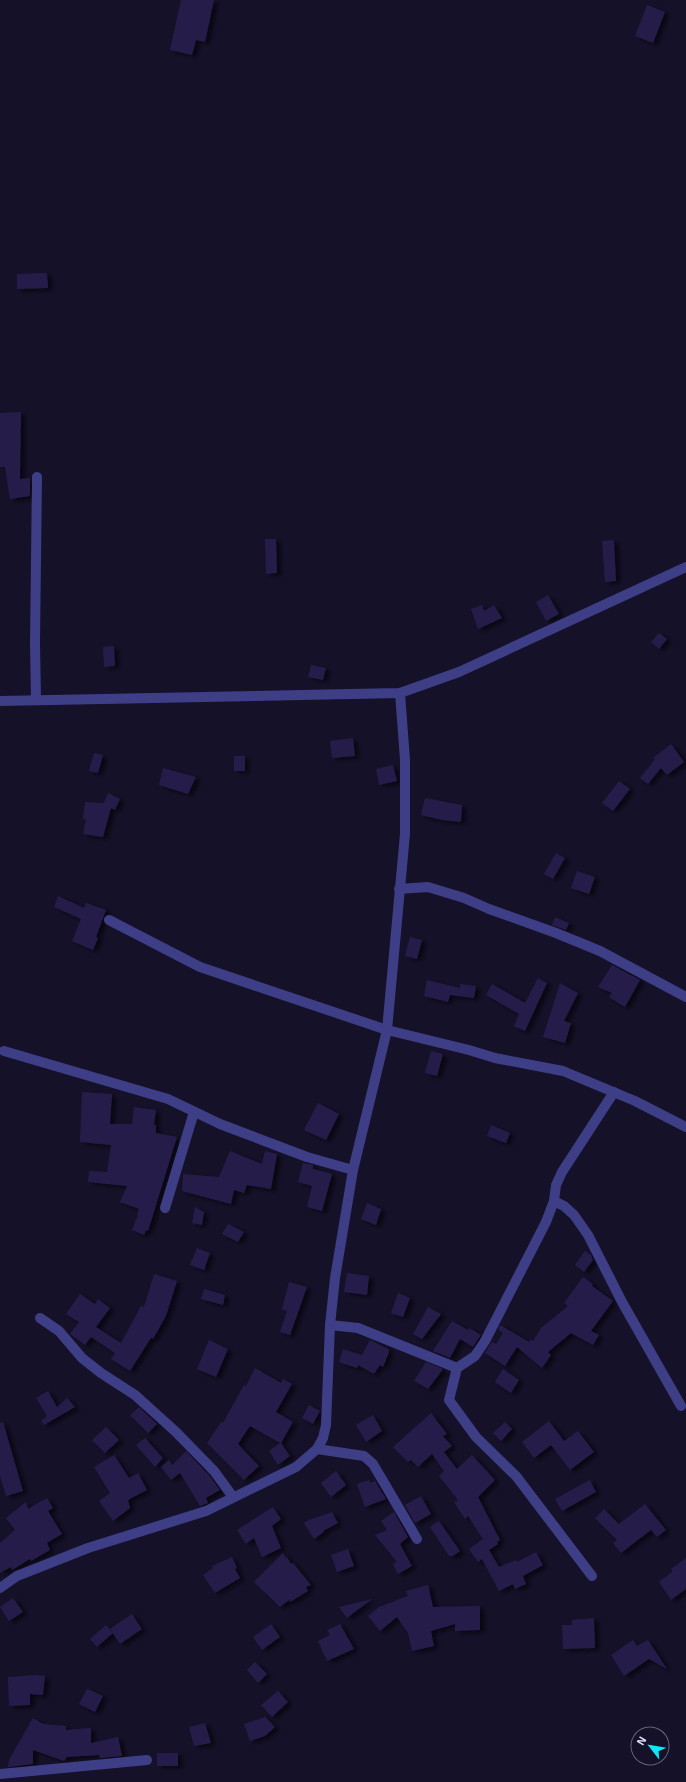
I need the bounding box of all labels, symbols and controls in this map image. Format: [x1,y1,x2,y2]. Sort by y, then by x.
north arrow [630,1726,670,1766]
text: N [633,1734,649,1747]

